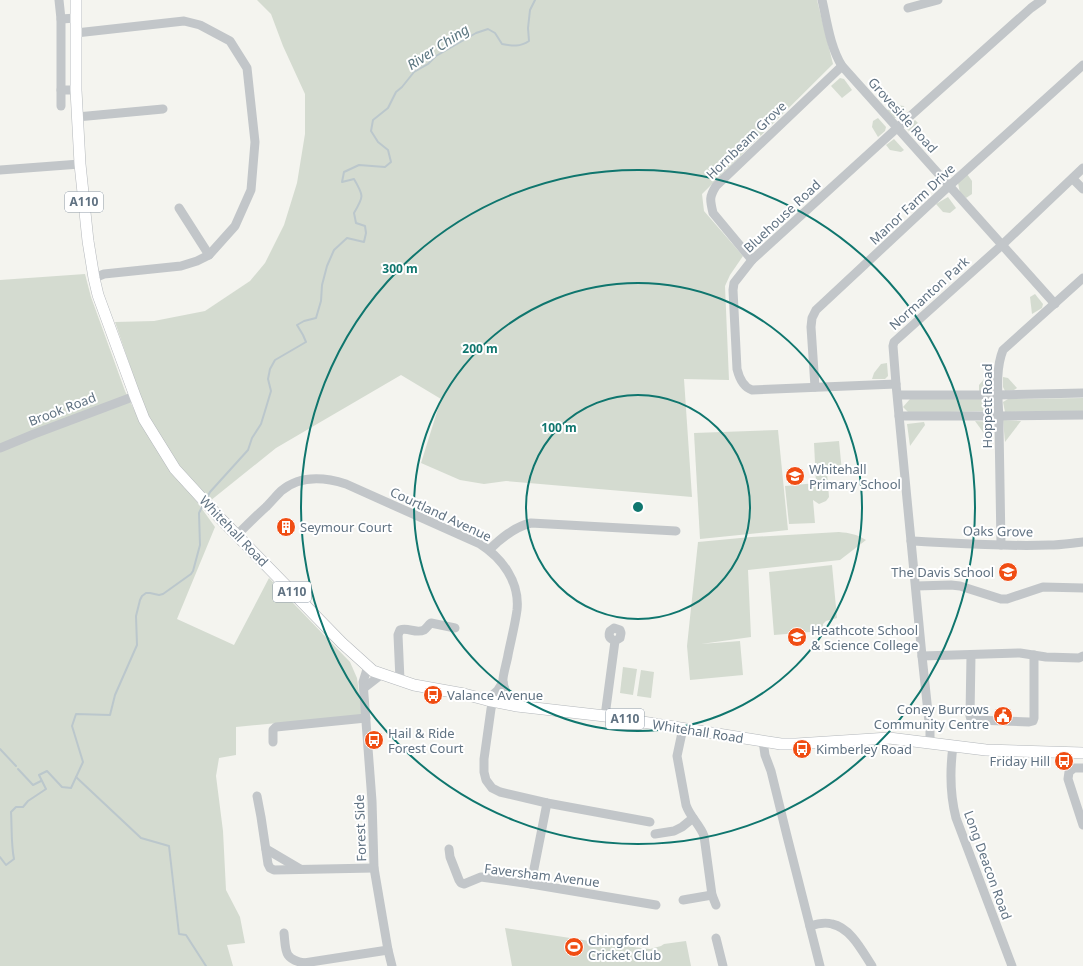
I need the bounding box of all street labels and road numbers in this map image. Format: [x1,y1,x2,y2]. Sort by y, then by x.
street label: Groveside Road [864,73,942,157]
street label: Hornbeam Grove [702,97,790,183]
street label: Manor Farm Drive [865,160,959,248]
street label: Bluehouse Road [740,176,824,256]
road number: A110 [65,192,103,212]
street label: Normanton Park [885,252,973,334]
street label: Hoppett Road [978,364,996,448]
street label: Brook Road [26,388,98,430]
street label: Courtland Avenue [387,483,495,545]
street label: Whitehall Road [196,492,272,570]
street label: Oaks Grove [963,521,1033,541]
road number: A110 [273,582,311,602]
road number: A110 [606,709,644,729]
street label: Whitehall Road [651,715,745,747]
street label: Forest Side [350,794,370,862]
street label: Long Deacon Road [960,808,1016,922]
street label: Faversham Avenue [483,859,601,891]

